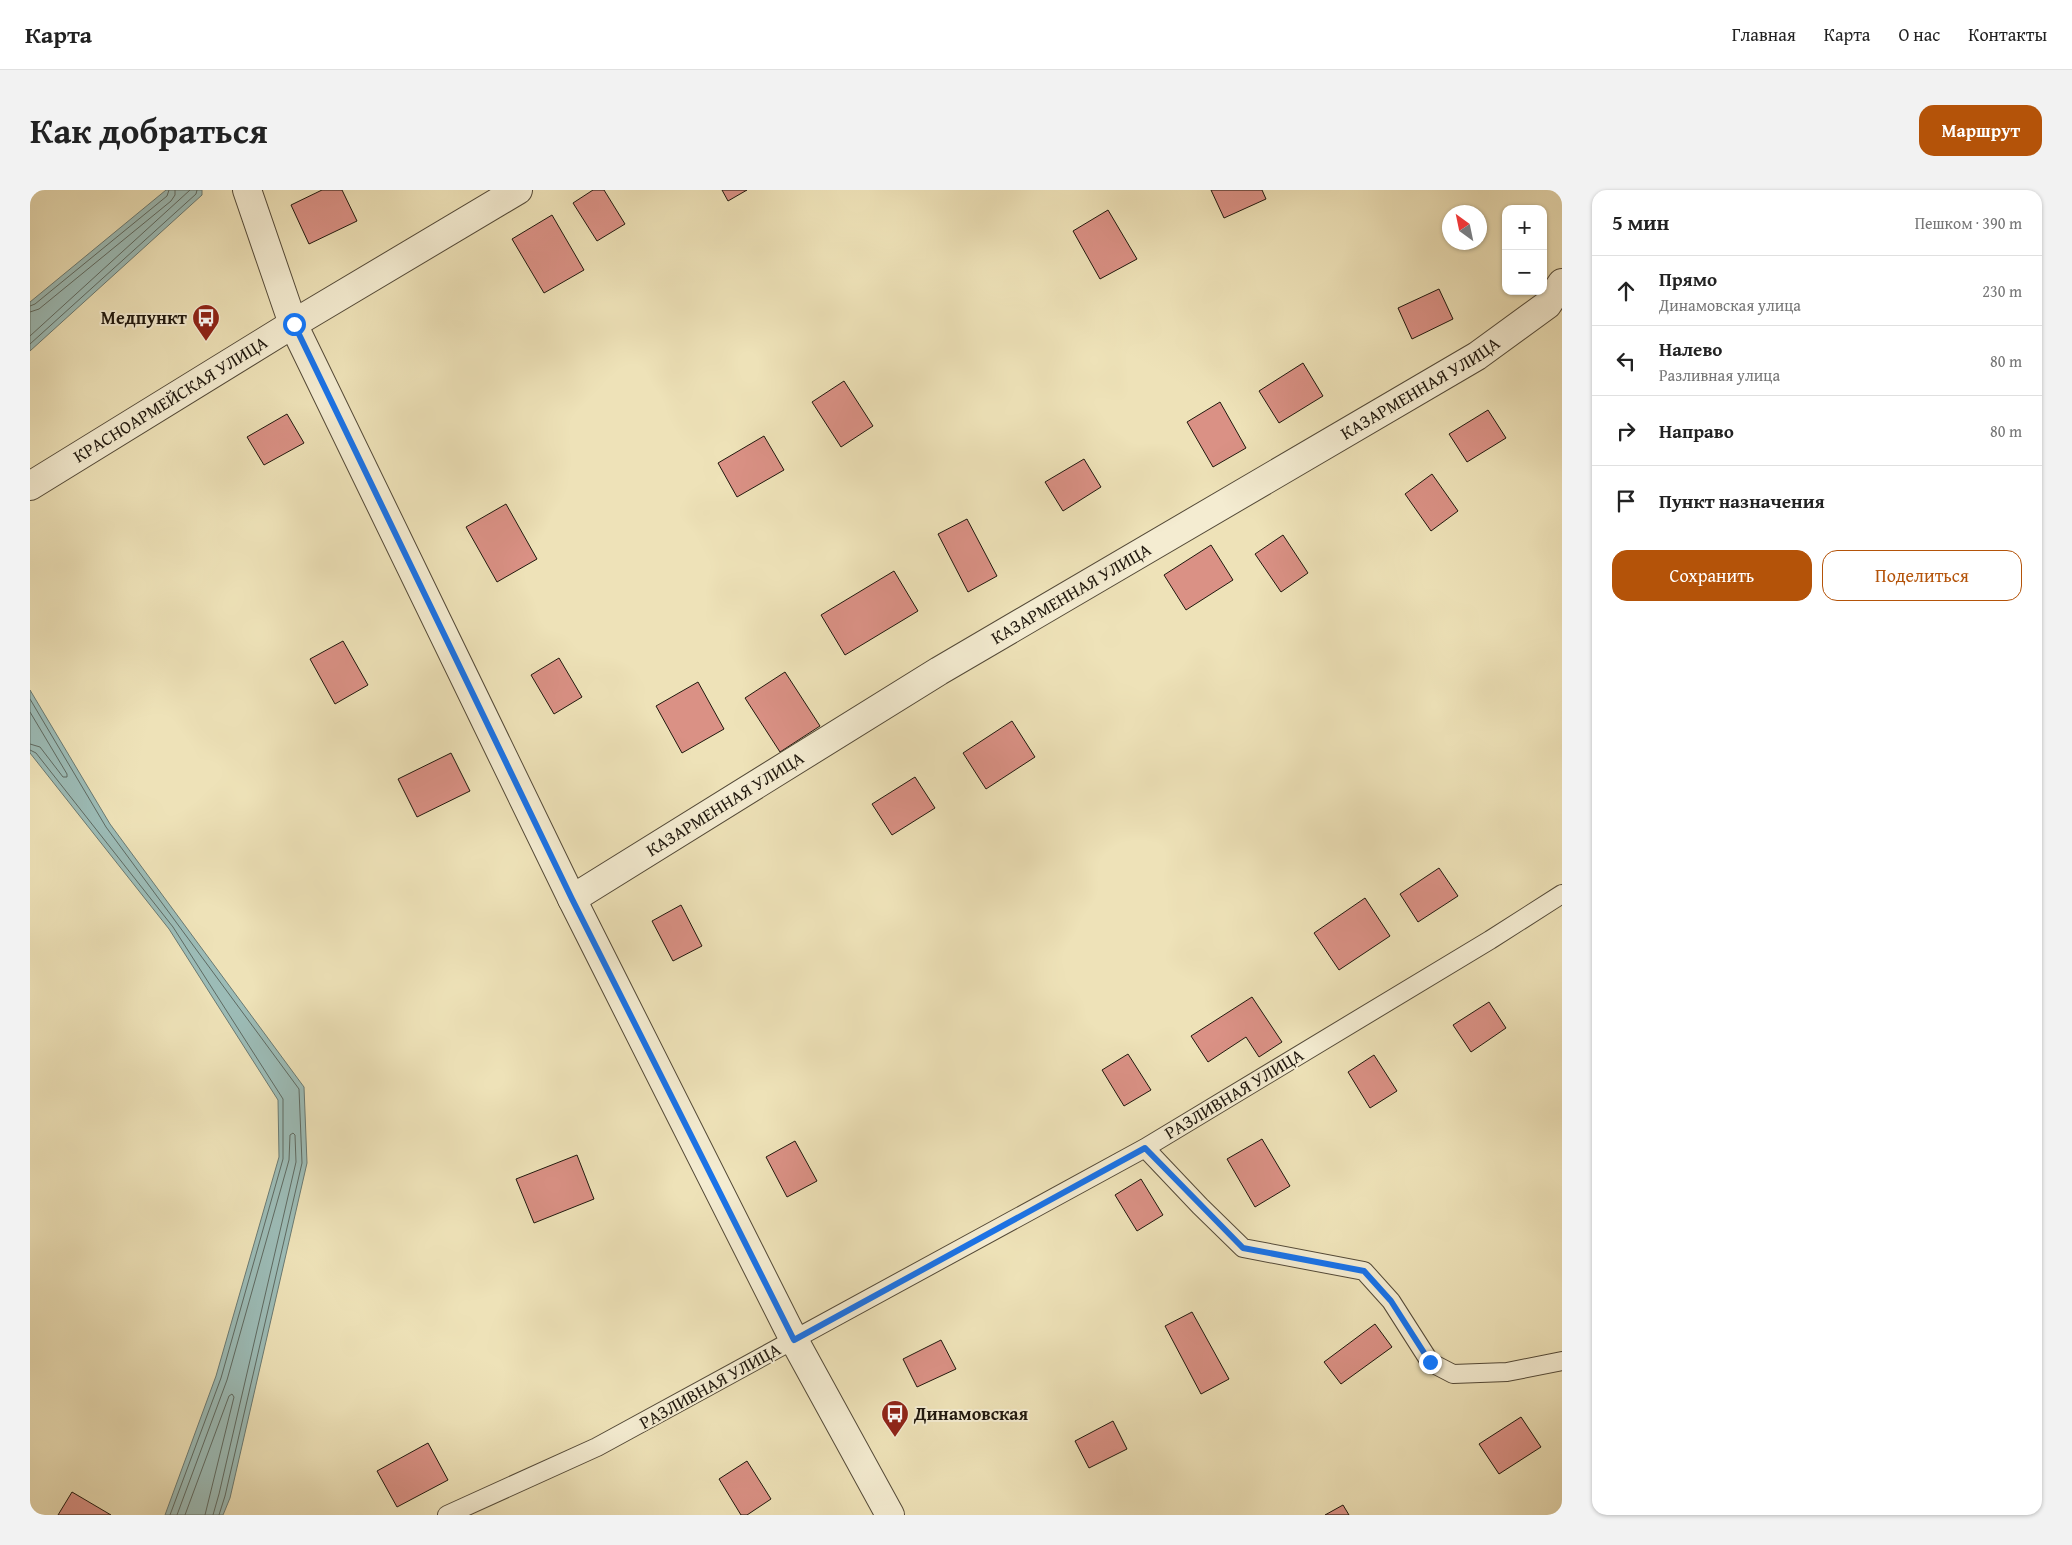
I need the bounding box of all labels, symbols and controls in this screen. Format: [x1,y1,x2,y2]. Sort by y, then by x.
text: Карта [25,17,92,52]
text: Главная [1732,21,1796,48]
text: Карта [1824,21,1870,48]
text: О нас [1898,21,1940,48]
text: Контакты [1968,21,2047,48]
text: Как добраться [30,105,268,156]
button: Маршрут [1919,105,2042,156]
north arrow [1442,205,1487,250]
map controls [1502,205,1547,295]
button: + [1502,205,1547,250]
text: 5 мин [1612,207,1669,238]
text: Пешком · 390 m [1915,211,2022,235]
button: − [1502,250,1547,295]
text: Прямо [1659,265,1717,293]
icon: ahead [1612,277,1640,305]
text: 230 m [1982,279,2022,303]
text: Динамовская улица [1659,293,1801,317]
bus stop icon: Медпункт [191,303,221,342]
place label: Медпункт [101,304,187,331]
route start [283,313,306,336]
street label: КРАСНОАРМЕЙСКАЯ УЛИЦА [68,329,273,469]
street label: КАЗАРМЕННАЯ УЛИЦА [1335,330,1505,446]
text: Налево [1659,335,1722,363]
icon: left [1612,347,1640,375]
text: 80 m [1990,349,2022,373]
text: Разливная улица [1659,363,1780,387]
icon: right [1612,417,1640,445]
text: Направо [1659,417,1734,445]
text: 80 m [1990,419,2022,443]
icon: arrive [1612,487,1640,515]
text: Пункт назначения [1659,487,1825,515]
street label: КАЗАРМЕННАЯ УЛИЦА [986,536,1156,651]
button: Сохранить [1612,550,1812,601]
button: Поделиться [1822,550,2022,601]
street label: КАЗАРМЕННАЯ УЛИЦА [640,744,809,863]
street label: РАЗЛИВНАЯ УЛИЦА [1159,1041,1309,1146]
street label: РАЗЛИВНАЯ УЛИЦА [634,1335,786,1436]
route end [1419,1351,1442,1374]
bus stop icon: Динамовская [880,1399,910,1438]
place label: Динамовская [913,1400,1029,1427]

